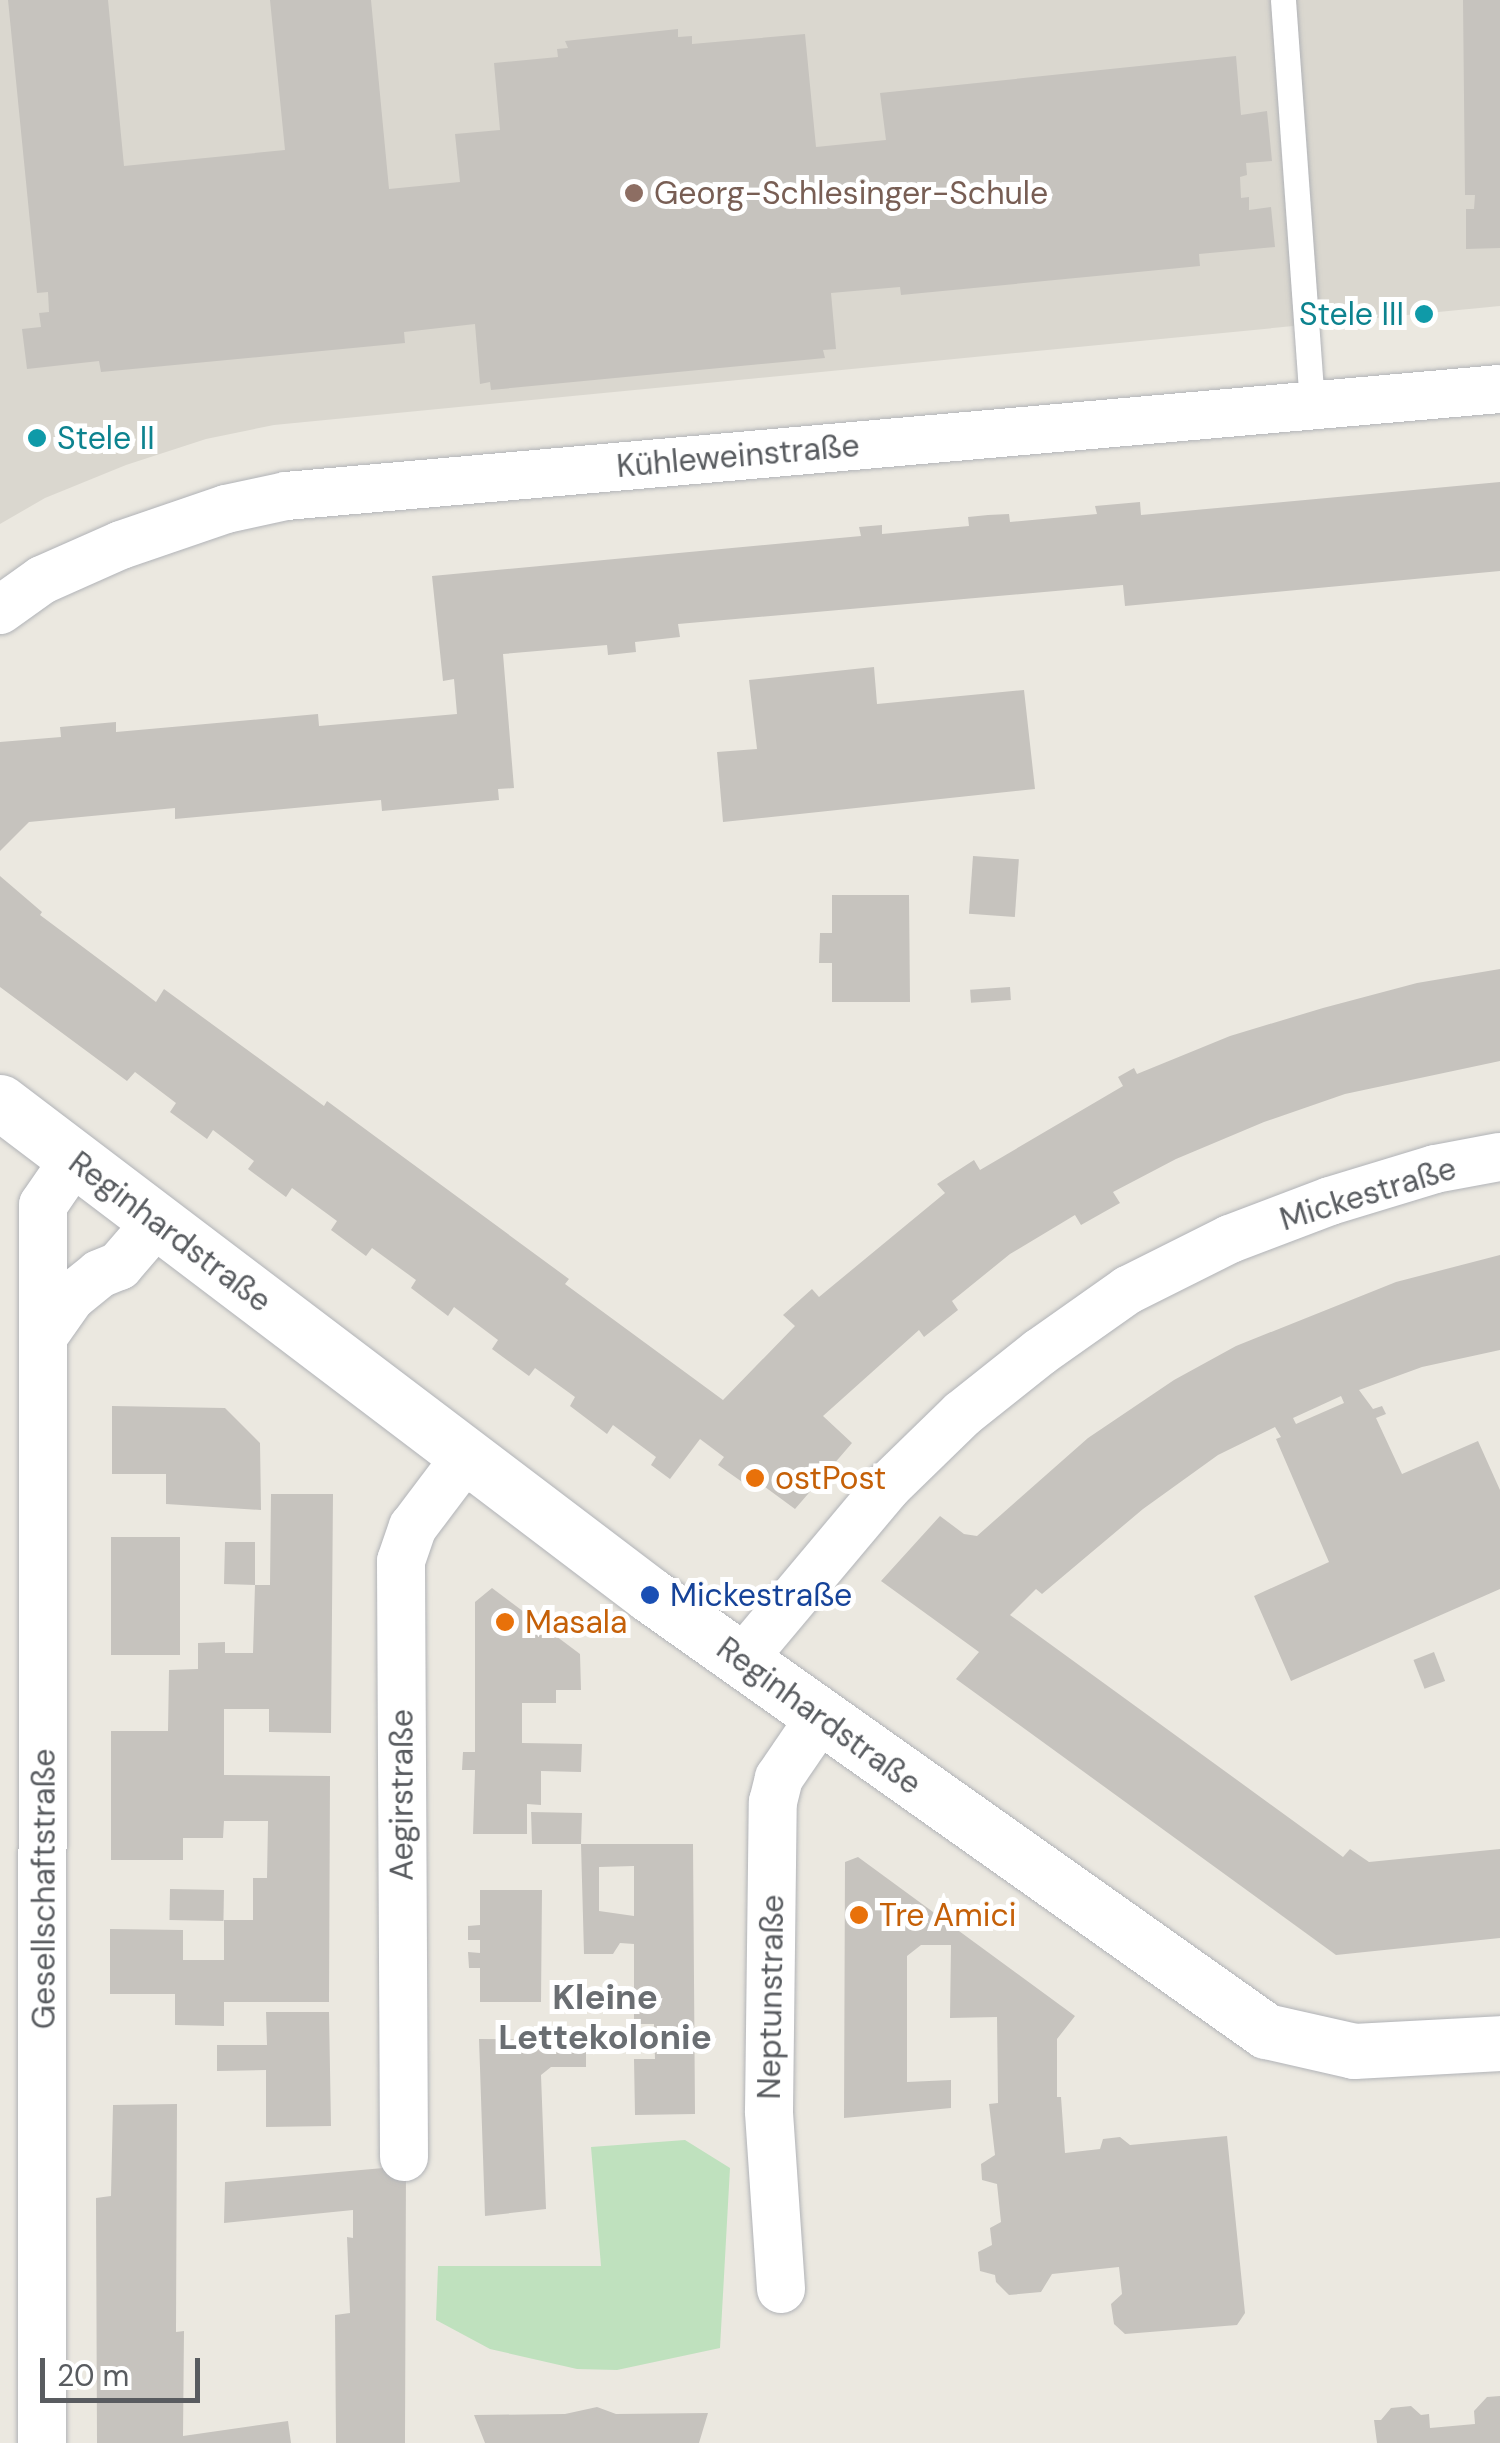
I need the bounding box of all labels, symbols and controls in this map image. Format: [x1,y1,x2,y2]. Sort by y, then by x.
place label: Georg-Schlesinger-Schule [654,174,1048,212]
marker: Georg-Schlesinger-Schule [623,182,645,204]
place label: Stele III [1299,295,1404,333]
marker: Stele III [1413,303,1435,325]
place label: Stele II [57,419,155,457]
street label: Kühleweinstraße [615,426,861,486]
marker: Stele II [26,427,48,449]
street label: Reginhardstraße [61,1143,279,1321]
street label: Mickestraße [1275,1149,1461,1239]
place label: ostPost [775,1459,886,1497]
marker: ostPost [744,1467,766,1489]
place label: Mickestraße [670,1576,852,1614]
marker: Mickestraße [639,1584,661,1606]
place label: Masala [525,1603,627,1641]
marker: Masala [494,1611,516,1633]
street label: Reginhardstraße [709,1629,929,1803]
street label: Aegirstraße [383,1709,421,1881]
street label: Gesellschaftstraße [25,1749,63,2029]
street label: Neptunstraße [750,1894,792,2100]
place label: Tre Amici [879,1896,1016,1934]
marker: Tre Amici [848,1904,870,1926]
district label: Kleine Lettekolonie [498,1976,712,2058]
scale bar [45,2338,205,2400]
text: 20 m [57,2356,129,2395]

